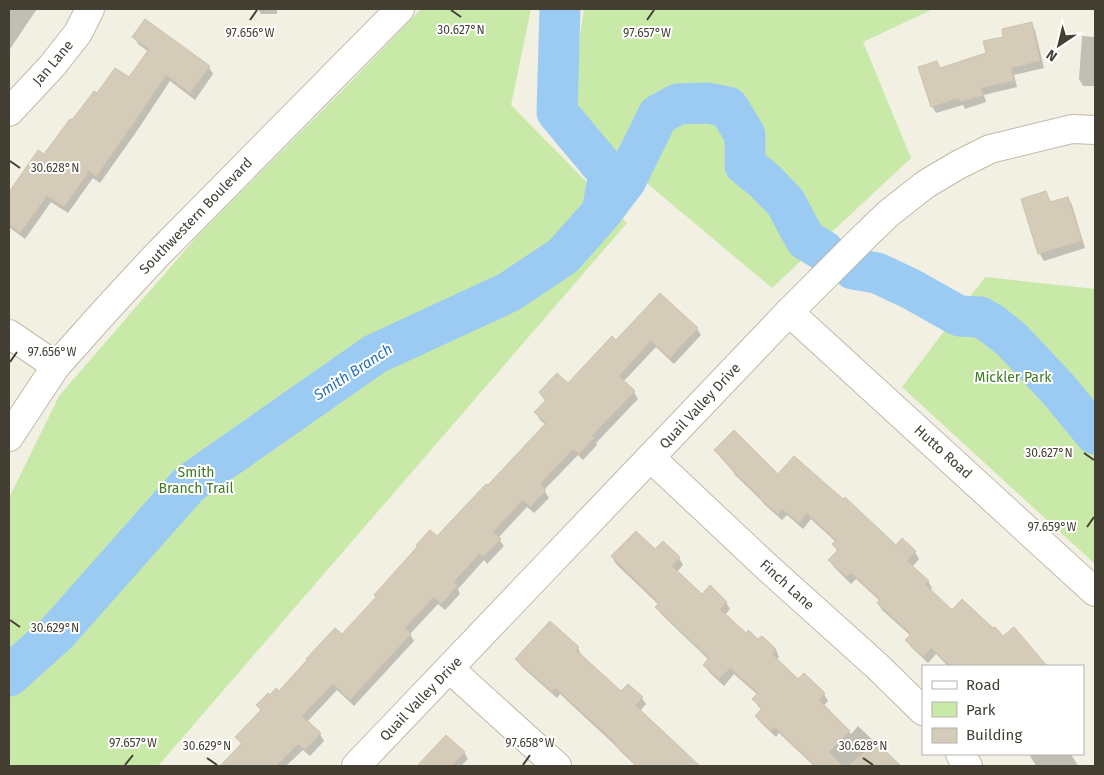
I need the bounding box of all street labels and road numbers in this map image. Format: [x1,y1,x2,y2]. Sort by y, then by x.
street label: Jan Lane [29,37,77,89]
street label: Southwestern Boulevard [136,154,256,278]
street label: Quail Valley Drive [656,360,744,452]
street label: Hutto Road [911,422,975,482]
street label: Finch Lane [756,556,818,614]
street label: Quail Valley Drive [376,653,466,745]

